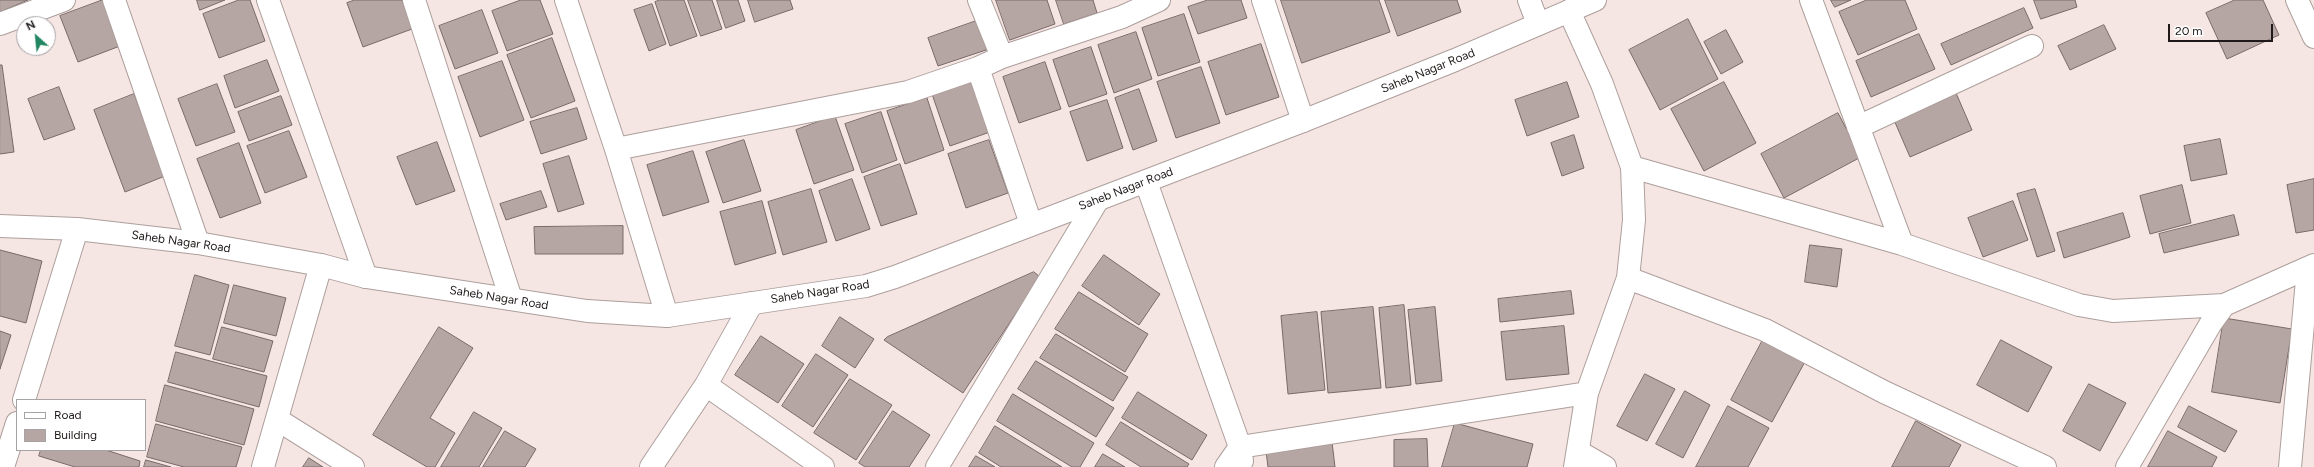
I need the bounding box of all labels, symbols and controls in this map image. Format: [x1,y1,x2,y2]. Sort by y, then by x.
north arrow [16,16,56,56]
scale bar [2170,16,2275,42]
text: N [24,18,38,33]
text: 20 m [2175,24,2203,38]
street label: Saheb Nagar Road [1379,46,1477,96]
street label: Saheb Nagar Road [1077,164,1175,214]
street label: Saheb Nagar Road [131,228,231,256]
street label: Saheb Nagar Road [770,277,870,307]
street label: Saheb Nagar Road [449,283,549,313]
legend [16,399,146,451]
text: Road [54,408,82,422]
text: Building [54,428,97,442]

